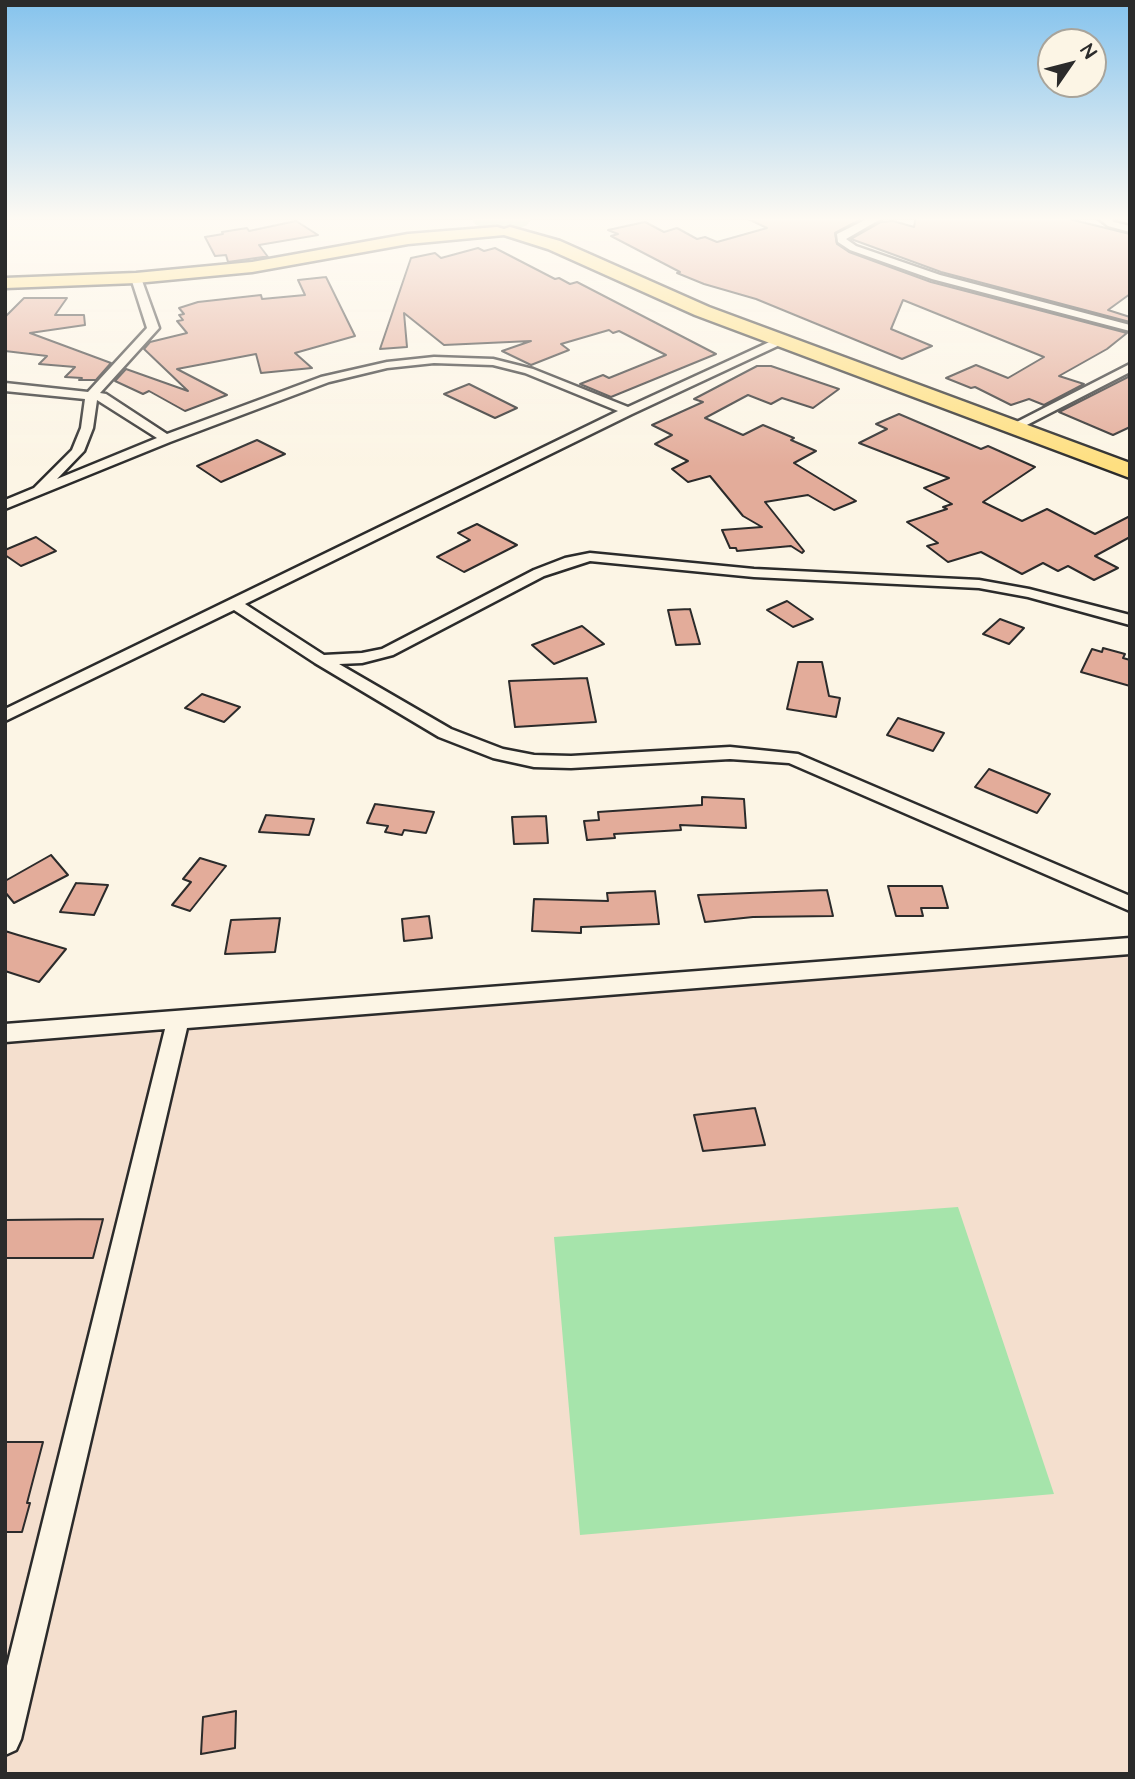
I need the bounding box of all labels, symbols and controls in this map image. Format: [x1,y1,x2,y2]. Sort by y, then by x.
north arrow [1037,28,1107,98]
text: N [1073,39,1102,64]

